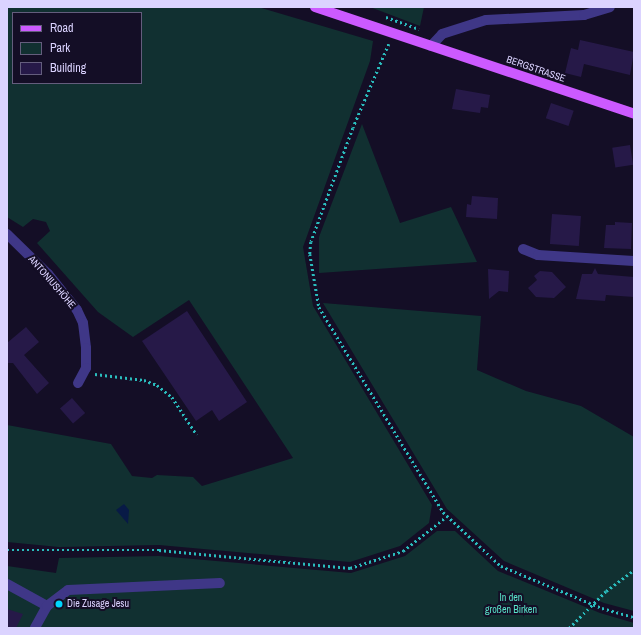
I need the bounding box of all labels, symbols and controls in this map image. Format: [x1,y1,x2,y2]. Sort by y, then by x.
legend [12,12,142,84]
text: Road [50,20,74,36]
text: Park [50,40,70,56]
street label: BERGSTRASSE [505,53,567,85]
text: Building [50,60,86,76]
street label: ANTONIUSHÖHE [26,253,78,311]
park label: In den großen Birken [485,591,537,614]
place label: Die Zusage Jesu [67,598,129,610]
marker: Die Zusage Jesu [54,599,64,609]

